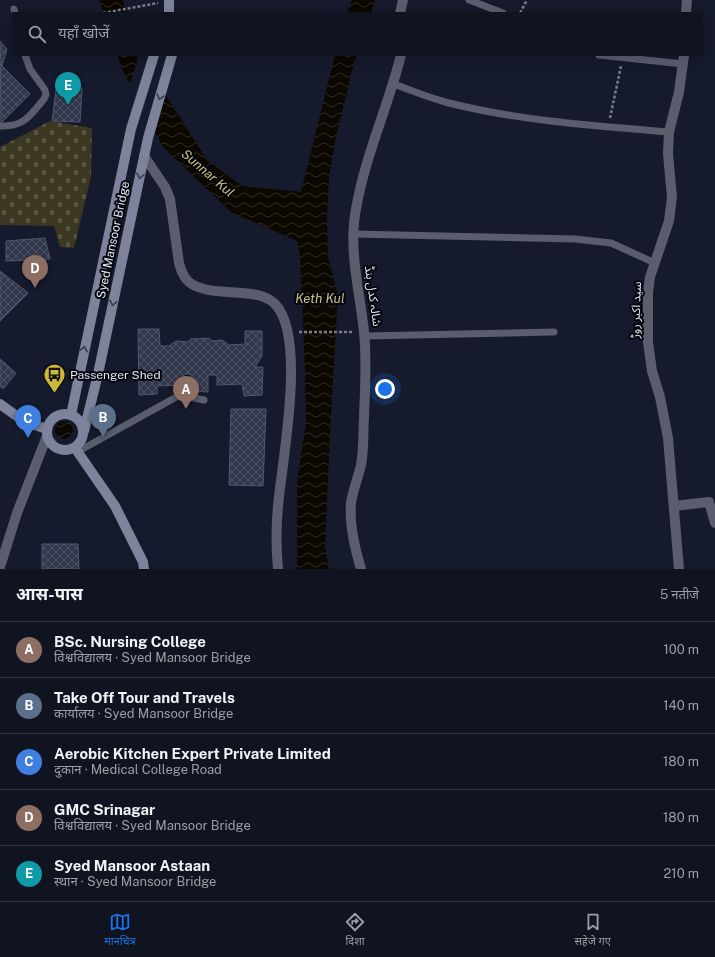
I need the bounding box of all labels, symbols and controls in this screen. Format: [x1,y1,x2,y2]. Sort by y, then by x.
search box [12,12,703,56]
icon: search [26,23,48,45]
text: यहाँ खोजें [58,24,109,41]
pin: E [55,72,81,105]
one-way arrow [156,93,165,100]
water label: Sunnar Kul [179,146,237,200]
one-way arrow [136,173,145,179]
street label: Syed Mansoor Bridge [94,180,132,300]
pin: D [22,255,48,288]
street label: شالہ کدل بنڈ [362,265,384,327]
street label: سید اکبر روڑ [628,281,644,340]
water label: Keth Kul [295,291,345,306]
one-way arrow [109,300,118,306]
one-way arrow [80,346,88,352]
bus stop icon: Passenger Shed [41,362,67,395]
place label: Passenger Shed [70,368,161,382]
pin: A [173,376,199,409]
your location [375,379,395,399]
pin: B [90,404,116,437]
pin: C [15,405,41,438]
text: आस-पास [16,584,83,604]
text: 5 नतीजे [660,587,699,602]
text: BSc. Nursing College [54,633,206,650]
text: A [24,642,34,657]
text: 100 m [663,642,699,657]
text: विश्वविद्यालय · Syed Mansoor Bridge [54,650,251,665]
text: Take Off Tour and Travels [54,689,235,706]
text: B [25,698,33,713]
text: 140 m [663,698,699,713]
text: कार्यालय · Syed Mansoor Bridge [54,706,233,721]
text: Aerobic Kitchen Expert Private Limited [54,745,331,762]
text: C [24,754,34,769]
text: 180 m [663,754,699,769]
text: दुकान · Medical College Road [54,762,222,777]
text: GMC Srinagar [54,801,155,818]
text: D [24,810,34,825]
text: 180 m [663,810,699,825]
text: विश्वविद्यालय · Syed Mansoor Bridge [54,818,251,833]
text: Syed Mansoor Astaan [54,857,210,874]
text: E [25,866,33,881]
text: 210 m [664,866,699,881]
text: स्थान · Syed Mansoor Bridge [54,874,216,889]
tab: मानचित्र [104,911,136,949]
tab: दिशा [344,911,366,949]
tab: सहेजे गए [574,911,611,949]

